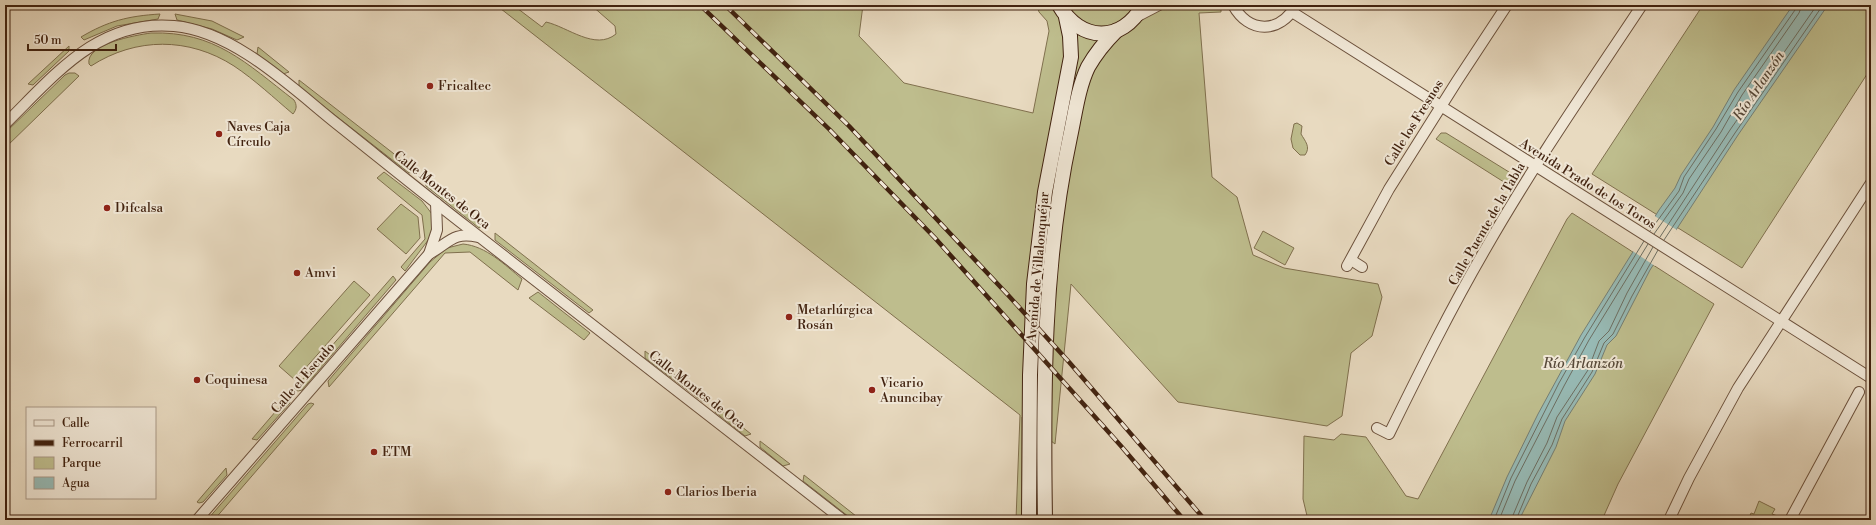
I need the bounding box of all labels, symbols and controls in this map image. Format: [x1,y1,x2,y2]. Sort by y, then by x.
scale bar [28,26,116,52]
text: 50 m [34,33,62,48]
water label: Río Arlanzón [1729,48,1789,125]
street label: Calle los Fresnos [1381,77,1447,169]
place label: Fricaltec [438,78,492,94]
marker: Fricaltec [425,81,435,91]
place label: Naves Caja Círculo [227,119,291,150]
marker: Naves Caja Círculo [214,129,224,139]
street label: Avenida Prado de los Toros [1516,135,1660,233]
street label: Calle Montes de Oca [390,147,494,233]
street label: Calle Puente de la Tabla [1445,159,1529,288]
street label: Avenida de Villalonquéjar [1023,191,1053,344]
place label: Difcalsa [115,200,163,216]
marker: Difcalsa [102,203,112,213]
place label: Amvi [304,265,336,281]
marker: Amvi [292,268,302,278]
place label: Metarlúrgica Rosán [797,302,873,333]
marker: Metarlúrgica Rosán [784,312,794,322]
street label: Calle el Escudo [268,339,338,417]
street label: Calle Montes de Oca [645,347,749,433]
water label: Río Arlanzón [1542,355,1623,373]
place label: Coquinesa [205,372,268,388]
marker: Coquinesa [192,375,202,385]
place label: Vicario Anuncibay [879,375,944,406]
marker: Vicario Anuncibay [867,385,877,395]
legend [26,407,156,499]
text: Calle [62,416,89,431]
text: Ferrocarril [62,436,123,451]
place label: ETM [382,444,412,460]
marker: ETM [369,447,379,457]
text: Parque [62,456,101,471]
text: Agua [61,476,91,491]
place label: Clarios Iberia [676,484,757,500]
marker: Clarios Iberia [663,487,673,497]

